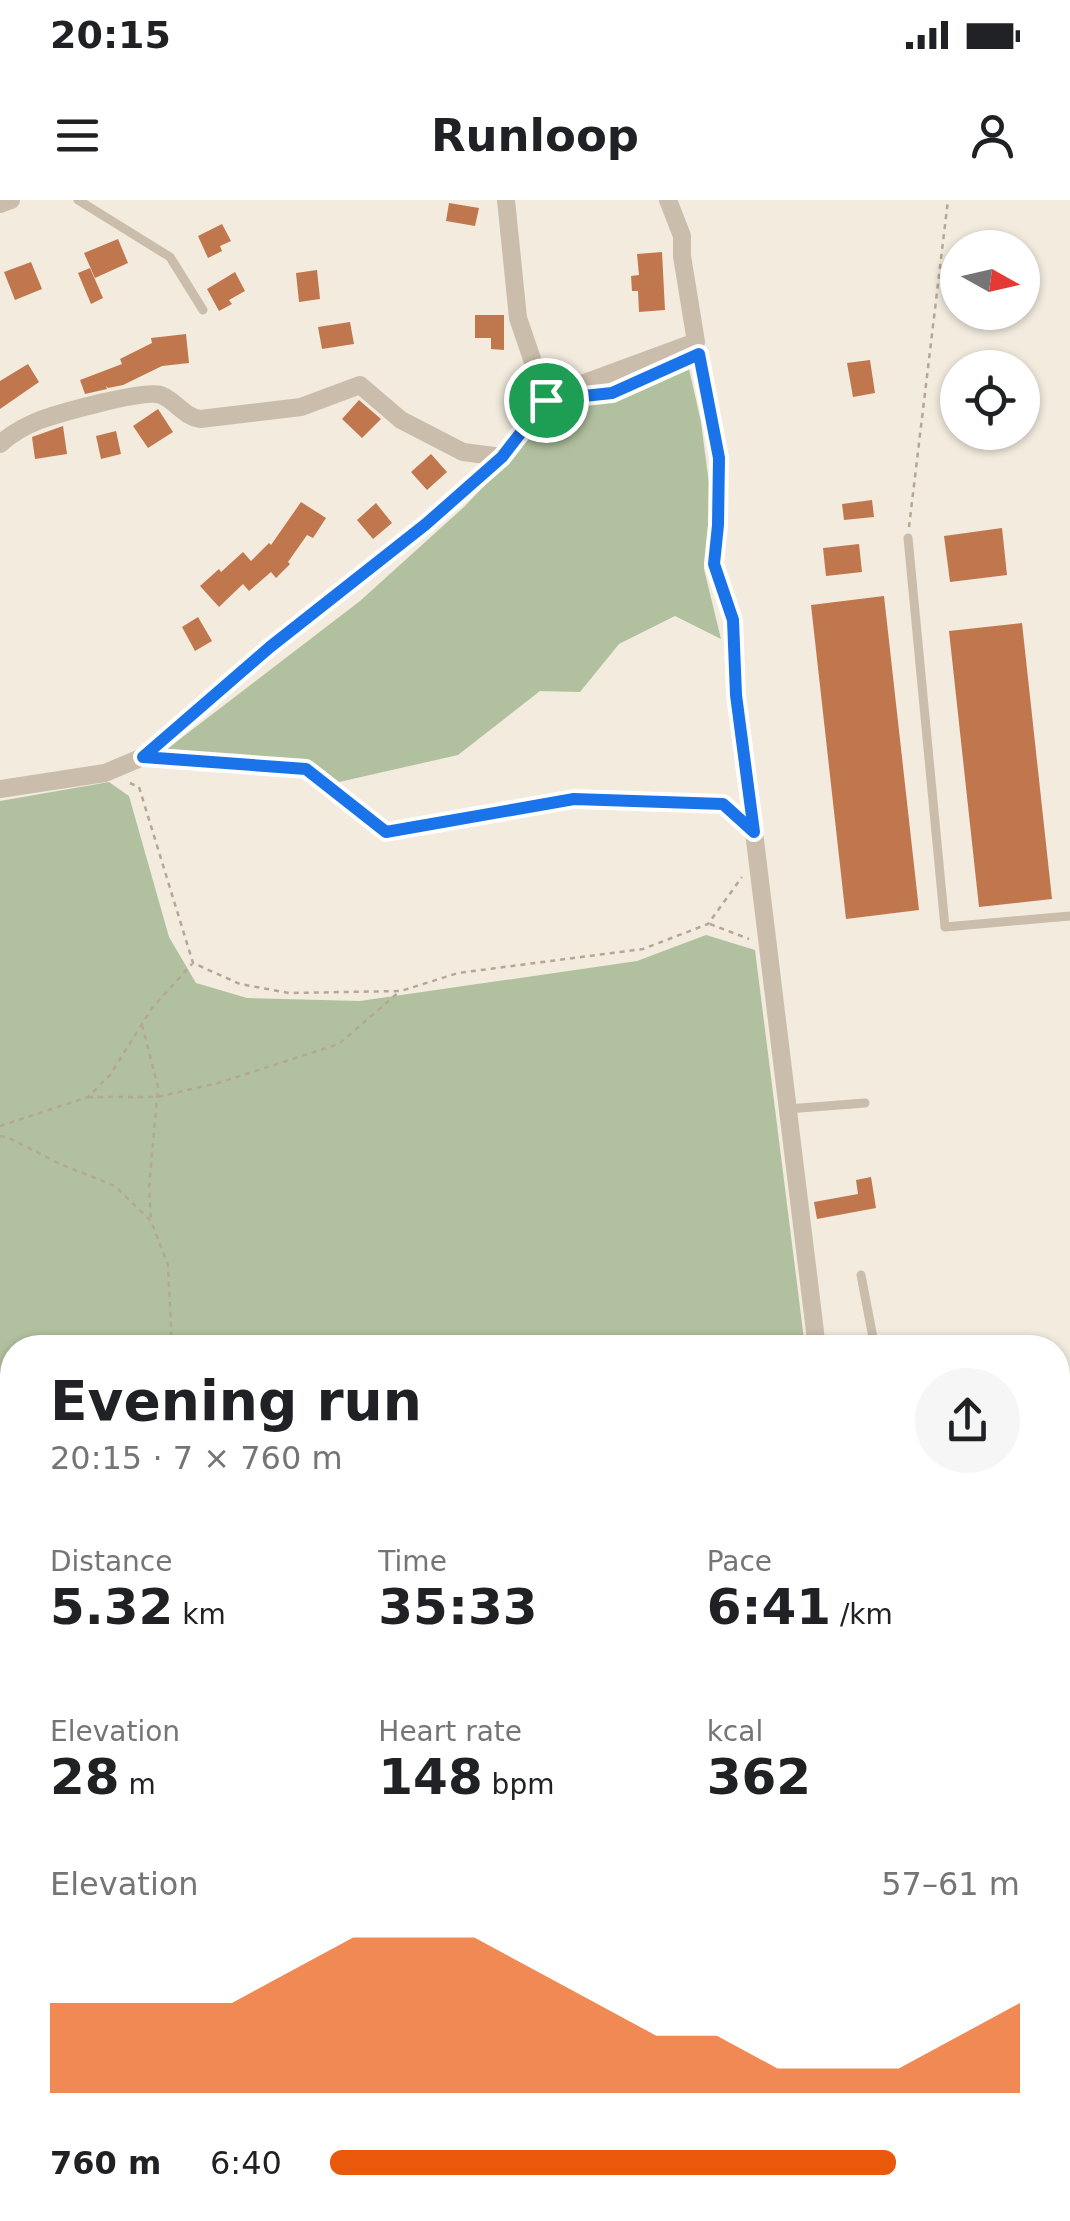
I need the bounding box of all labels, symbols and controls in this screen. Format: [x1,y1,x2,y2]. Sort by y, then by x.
text: 20:15 [50,13,171,57]
icon: menu [50,108,105,163]
icon: person [965,108,1020,163]
text: Runloop [431,109,639,162]
north arrow [940,230,1040,330]
map controls [940,230,1040,450]
button: locate [940,350,1040,450]
pin [504,358,589,443]
icon: arrive [519,373,574,428]
button: share [915,1368,1020,1473]
text: Evening run [50,1369,422,1433]
text: 20:15 · 7 × 760 m [50,1439,343,1477]
text: Distance [50,1545,172,1578]
text: Time [378,1545,447,1578]
text: Pace [707,1545,772,1578]
text: 5.32 [50,1578,173,1636]
text: 35:33 [378,1578,537,1636]
text: 6:41 [707,1578,831,1636]
text: km [173,1598,226,1631]
text: /km [831,1598,893,1631]
text: Elevation [50,1715,180,1748]
text: Heart rate [378,1715,522,1748]
text: kcal [707,1715,763,1748]
text: 28 [50,1748,120,1806]
text: 148 [378,1748,483,1806]
text: 362 [707,1748,811,1806]
text: m [120,1768,156,1801]
text: bpm [483,1768,554,1801]
text: Elevation [50,1865,199,1903]
text: 57–61 m [881,1865,1020,1903]
text: 760 m [50,2144,161,2182]
text: 6:40 [210,2144,282,2182]

